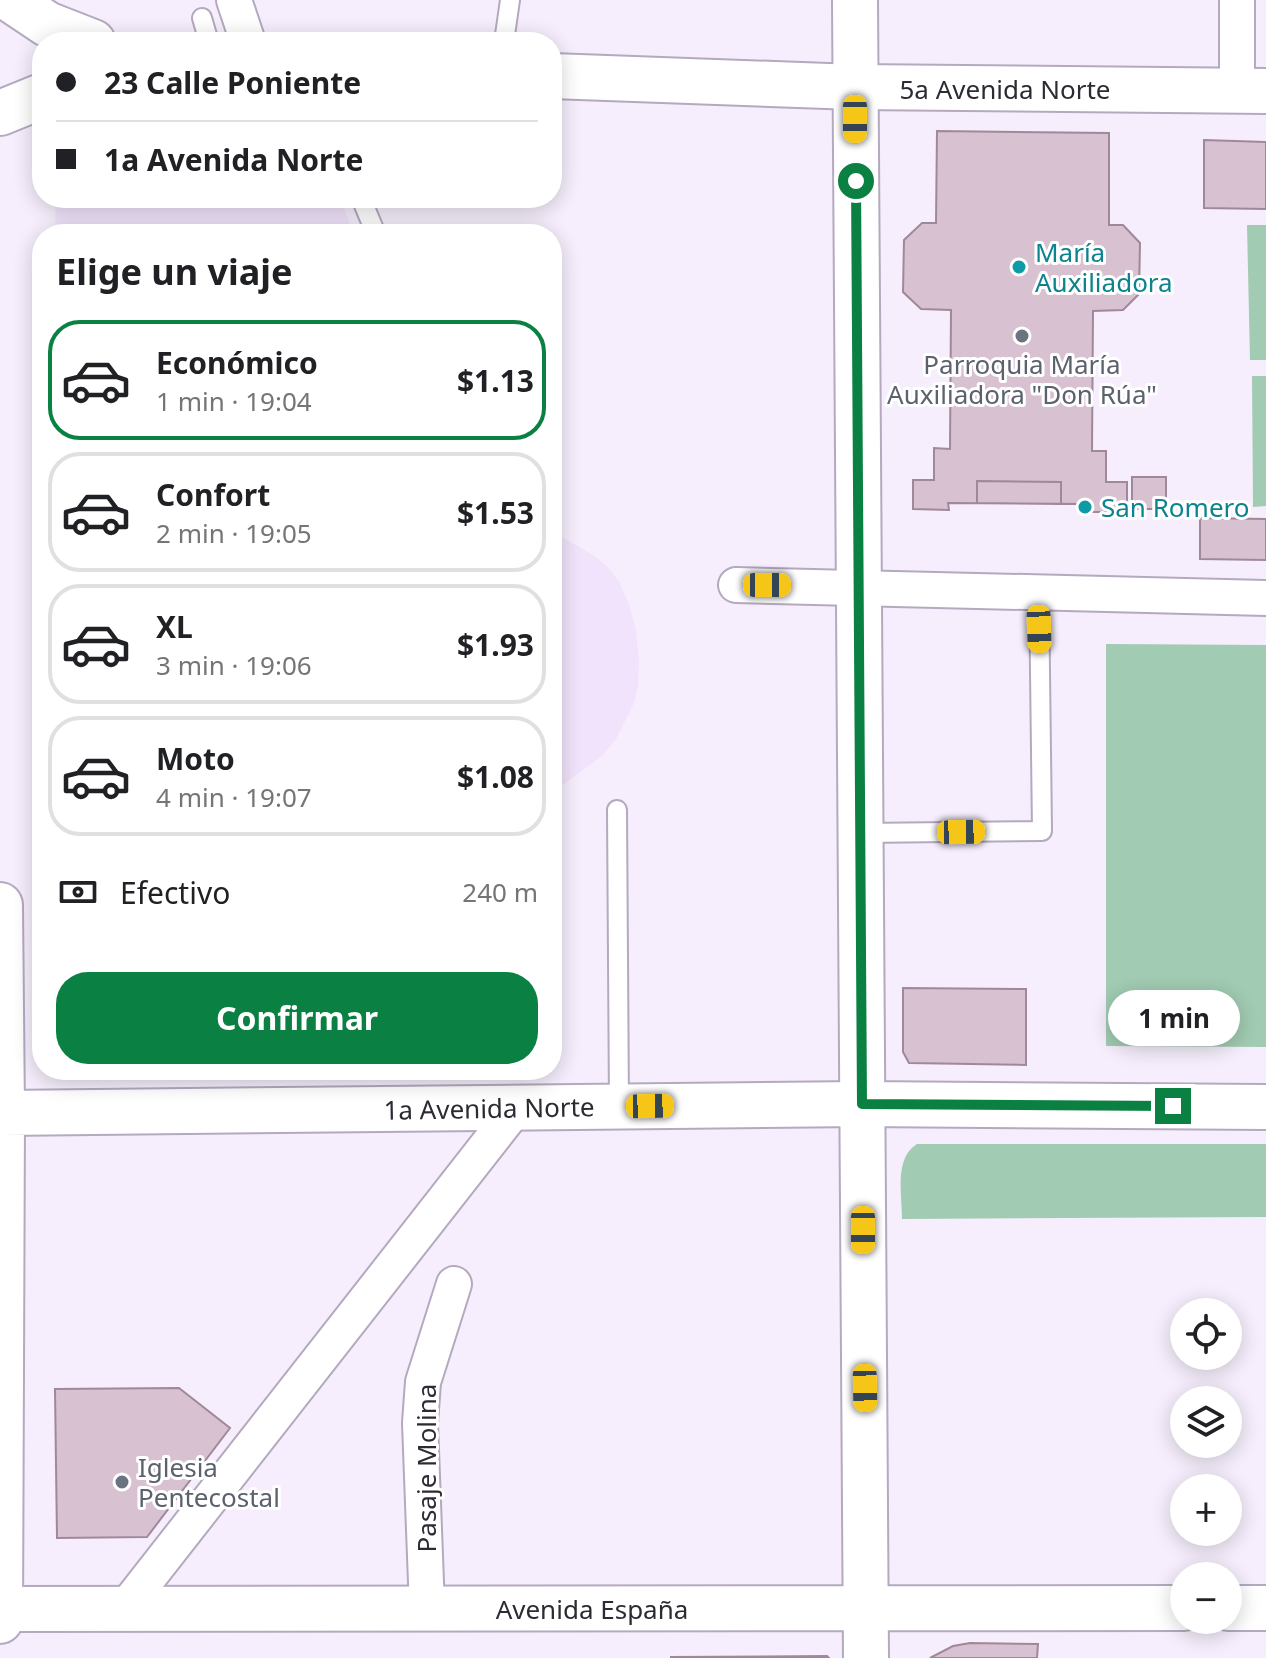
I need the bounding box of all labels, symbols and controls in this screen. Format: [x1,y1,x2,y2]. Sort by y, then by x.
text: 23 Calle Poniente [104,62,361,103]
street label: 5a Avenida Norte [899,71,1111,107]
car [843,95,867,143]
text: 1a Avenida Norte [104,139,363,180]
route start [838,163,874,199]
place label: María Auxiliadora [1035,234,1173,300]
text: Elige un viaje [56,247,293,296]
marker: María Auxiliadora [1010,258,1028,276]
marker: Parroquia María Auxiliadora "Don Rúa" [1013,327,1031,345]
text: Económico [156,342,318,383]
icon: car [60,344,132,416]
place label: Parroquia María Auxiliadora "Don Rúa" [887,346,1157,412]
text: $1.13 [457,360,534,401]
text: 1 min · 19:04 [156,383,312,419]
text: Confort [156,474,270,515]
icon: car [60,476,132,548]
place label: San Romero [1101,489,1250,525]
text: $1.53 [457,492,534,533]
marker: San Romero [1076,498,1094,516]
text: 2 min · 19:05 [156,515,312,551]
car [743,573,791,597]
car [1026,605,1052,653]
text: XL [156,606,193,647]
icon: car [60,608,132,680]
text: $1.93 [457,624,534,665]
text: 3 min · 19:06 [156,647,312,683]
text: Moto [156,738,235,779]
icon: car [60,740,132,812]
text: $1.08 [457,756,534,797]
text: 4 min · 19:07 [156,779,312,815]
car [937,820,985,844]
icon: cash [56,870,100,914]
text: Efectivo [120,872,230,913]
text: 240 m [462,874,538,910]
button: Confirmar [56,972,538,1064]
callout: 1 min [1107,990,1239,1046]
text: 1 min [1138,1000,1210,1036]
street label: 1a Avenida Norte [383,1088,595,1128]
route end [1155,1088,1191,1124]
car [626,1094,674,1118]
car [851,1206,875,1254]
map controls [1170,1298,1242,1634]
button: locate [1170,1298,1242,1370]
car [853,1364,877,1412]
street label: Pasaje Molina [408,1384,444,1552]
button: layers [1170,1386,1242,1458]
place label: Iglesia Pentecostal [138,1449,280,1515]
marker: Iglesia Pentecostal [113,1473,131,1491]
button: + [1170,1474,1242,1546]
button: − [1170,1562,1242,1634]
street label: Avenida España [496,1591,688,1627]

